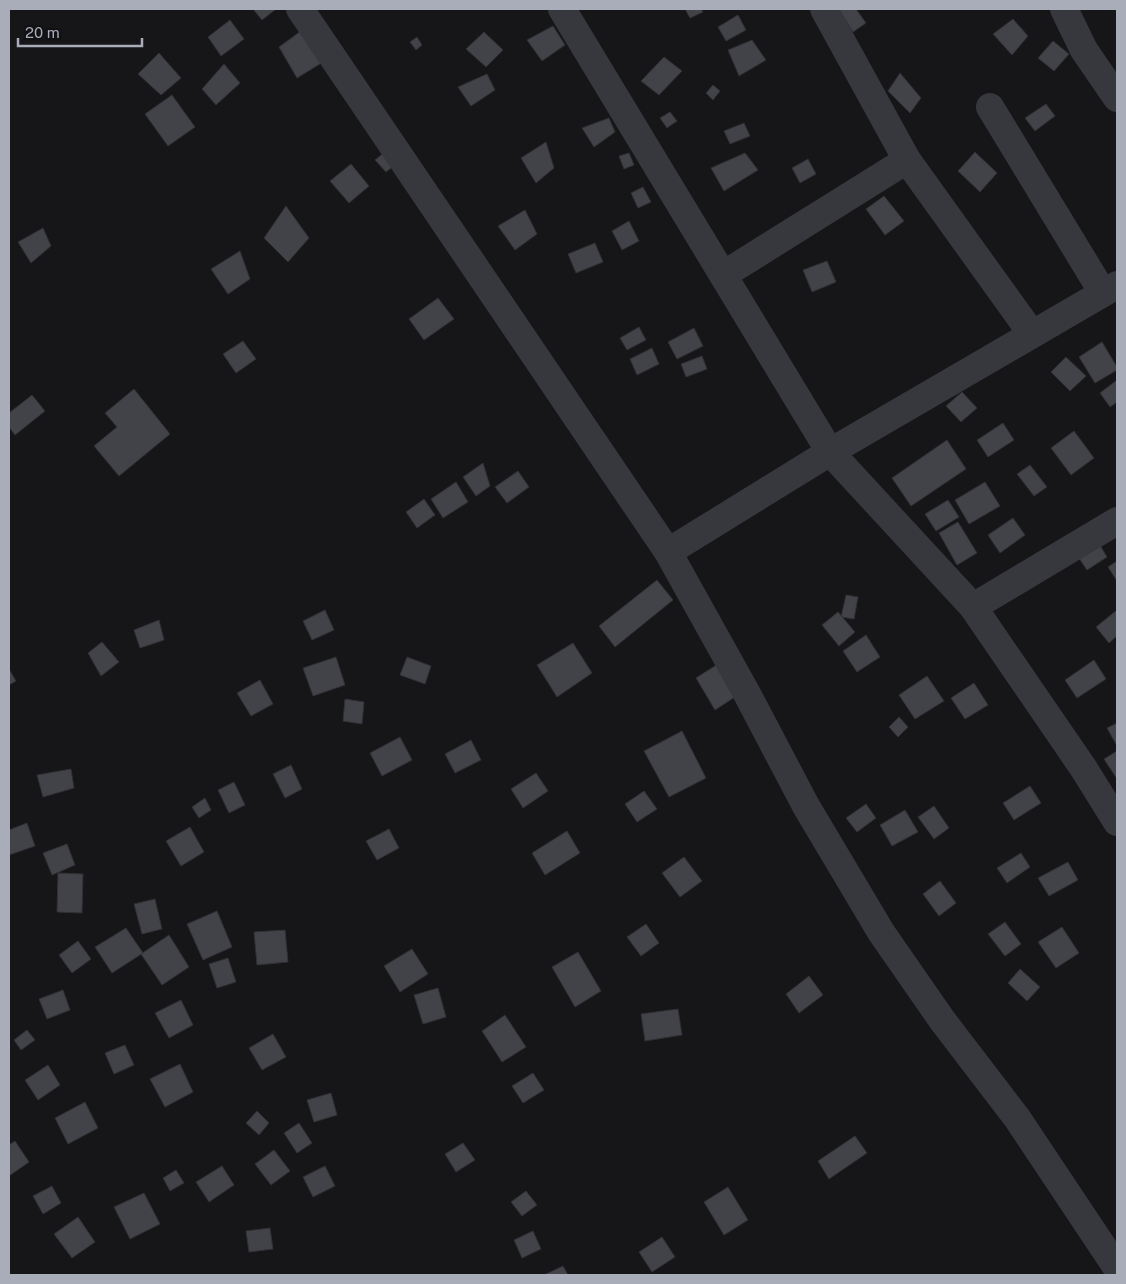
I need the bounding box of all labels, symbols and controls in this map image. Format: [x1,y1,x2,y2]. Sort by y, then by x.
scale bar [18,15,141,47]
text: 20 m [25,24,60,41]

